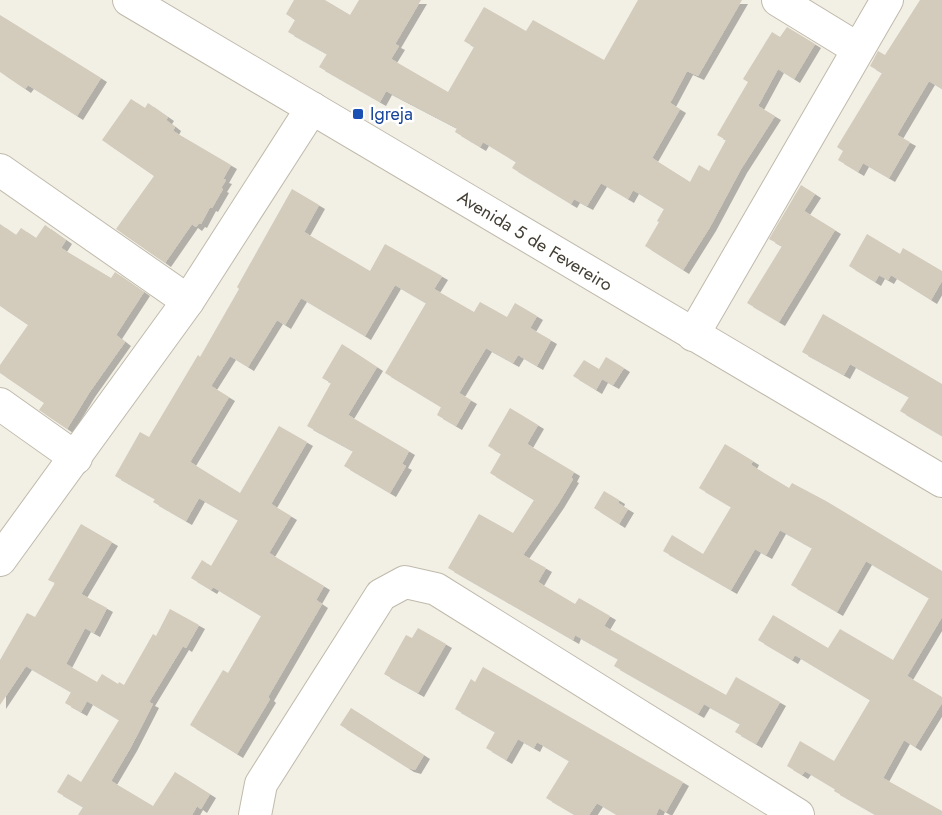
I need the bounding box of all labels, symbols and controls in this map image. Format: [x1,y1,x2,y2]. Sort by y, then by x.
place label: Igreja [370,101,413,127]
marker: Igreja [351,107,365,121]
street label: Avenida 5 de Fevereiro [453,184,618,298]

